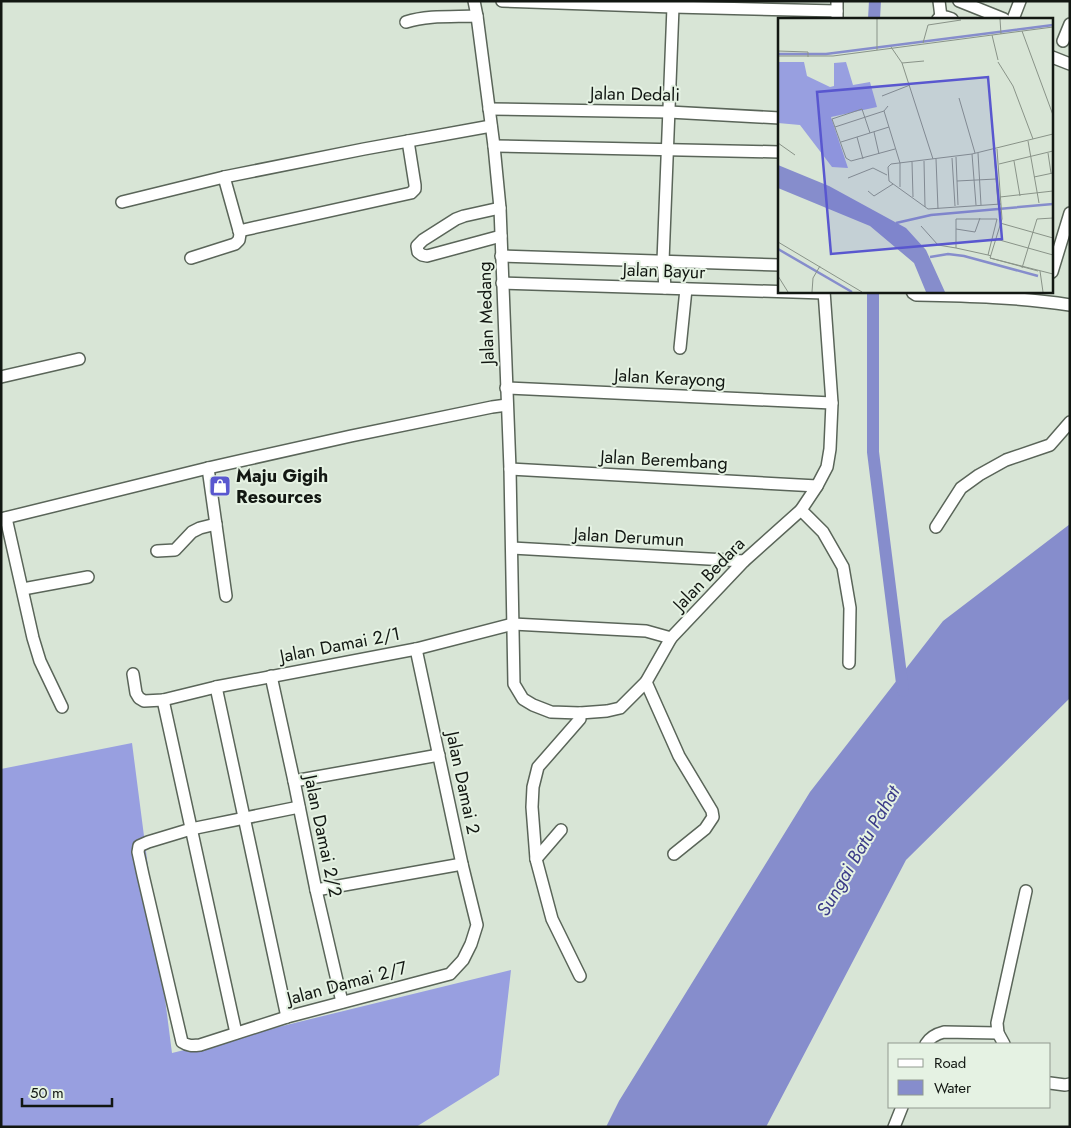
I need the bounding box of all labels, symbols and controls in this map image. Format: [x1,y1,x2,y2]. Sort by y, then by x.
inset map [778,18,1054,292]
street label: Jalan Dedali [588,80,680,108]
street label: Jalan Bayur [620,256,707,285]
street label: Jalan Medang [471,261,501,367]
street label: Jalan Kerayong [612,362,726,394]
street label: Jalan Berembang [598,444,728,476]
place label: Maju Gigih Resources [236,463,328,510]
shop icon: Maju Gigih Resources [208,474,232,498]
street label: Jalan Derumun [571,521,685,553]
street label: Jalan Bedara [666,531,751,618]
street label: Jalan Damai 2/1 [276,621,402,670]
street label: Jalan Damai 2 [439,727,487,837]
street label: Jalan Damai 2/2 [297,771,349,899]
water label: Sungai Batu Pahat [810,780,907,921]
street label: Jalan Damai 2/7 [282,954,410,1012]
legend [888,1043,1051,1108]
text: Road [934,1052,966,1074]
scale bar [22,1076,112,1108]
text: Water [934,1077,972,1099]
text: 50 m [30,1082,64,1104]

